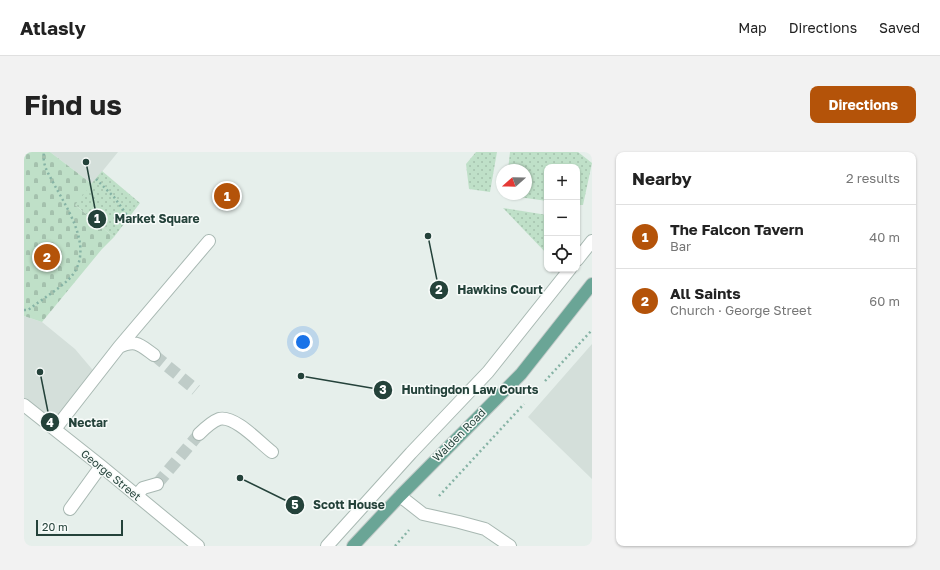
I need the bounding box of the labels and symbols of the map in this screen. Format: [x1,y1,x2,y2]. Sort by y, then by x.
north arrow [496,164,532,200]
pin: 1 [214,181,240,211]
callout: Market Square [87,207,208,231]
text: 1 [94,211,100,226]
text: Market Square [115,211,199,226]
pin: 2 [34,242,60,272]
callout: Hawkins Court [429,278,551,302]
text: 2 [435,282,443,297]
text: Hawkins Court [457,282,543,297]
your location [293,332,313,352]
callout: Huntingdon Law Courts [373,378,546,402]
text: 3 [379,382,387,397]
text: Huntingdon Law Courts [401,382,539,397]
street label: Walden Road [430,406,488,464]
callout: Nectar [40,410,116,434]
text: 4 [46,415,54,430]
text: Nectar [68,415,108,430]
street label: George Street [79,446,144,503]
callout: Scott House [285,493,393,517]
text: 5 [291,497,299,512]
text: Scott House [313,497,385,512]
scale bar [36,518,123,537]

